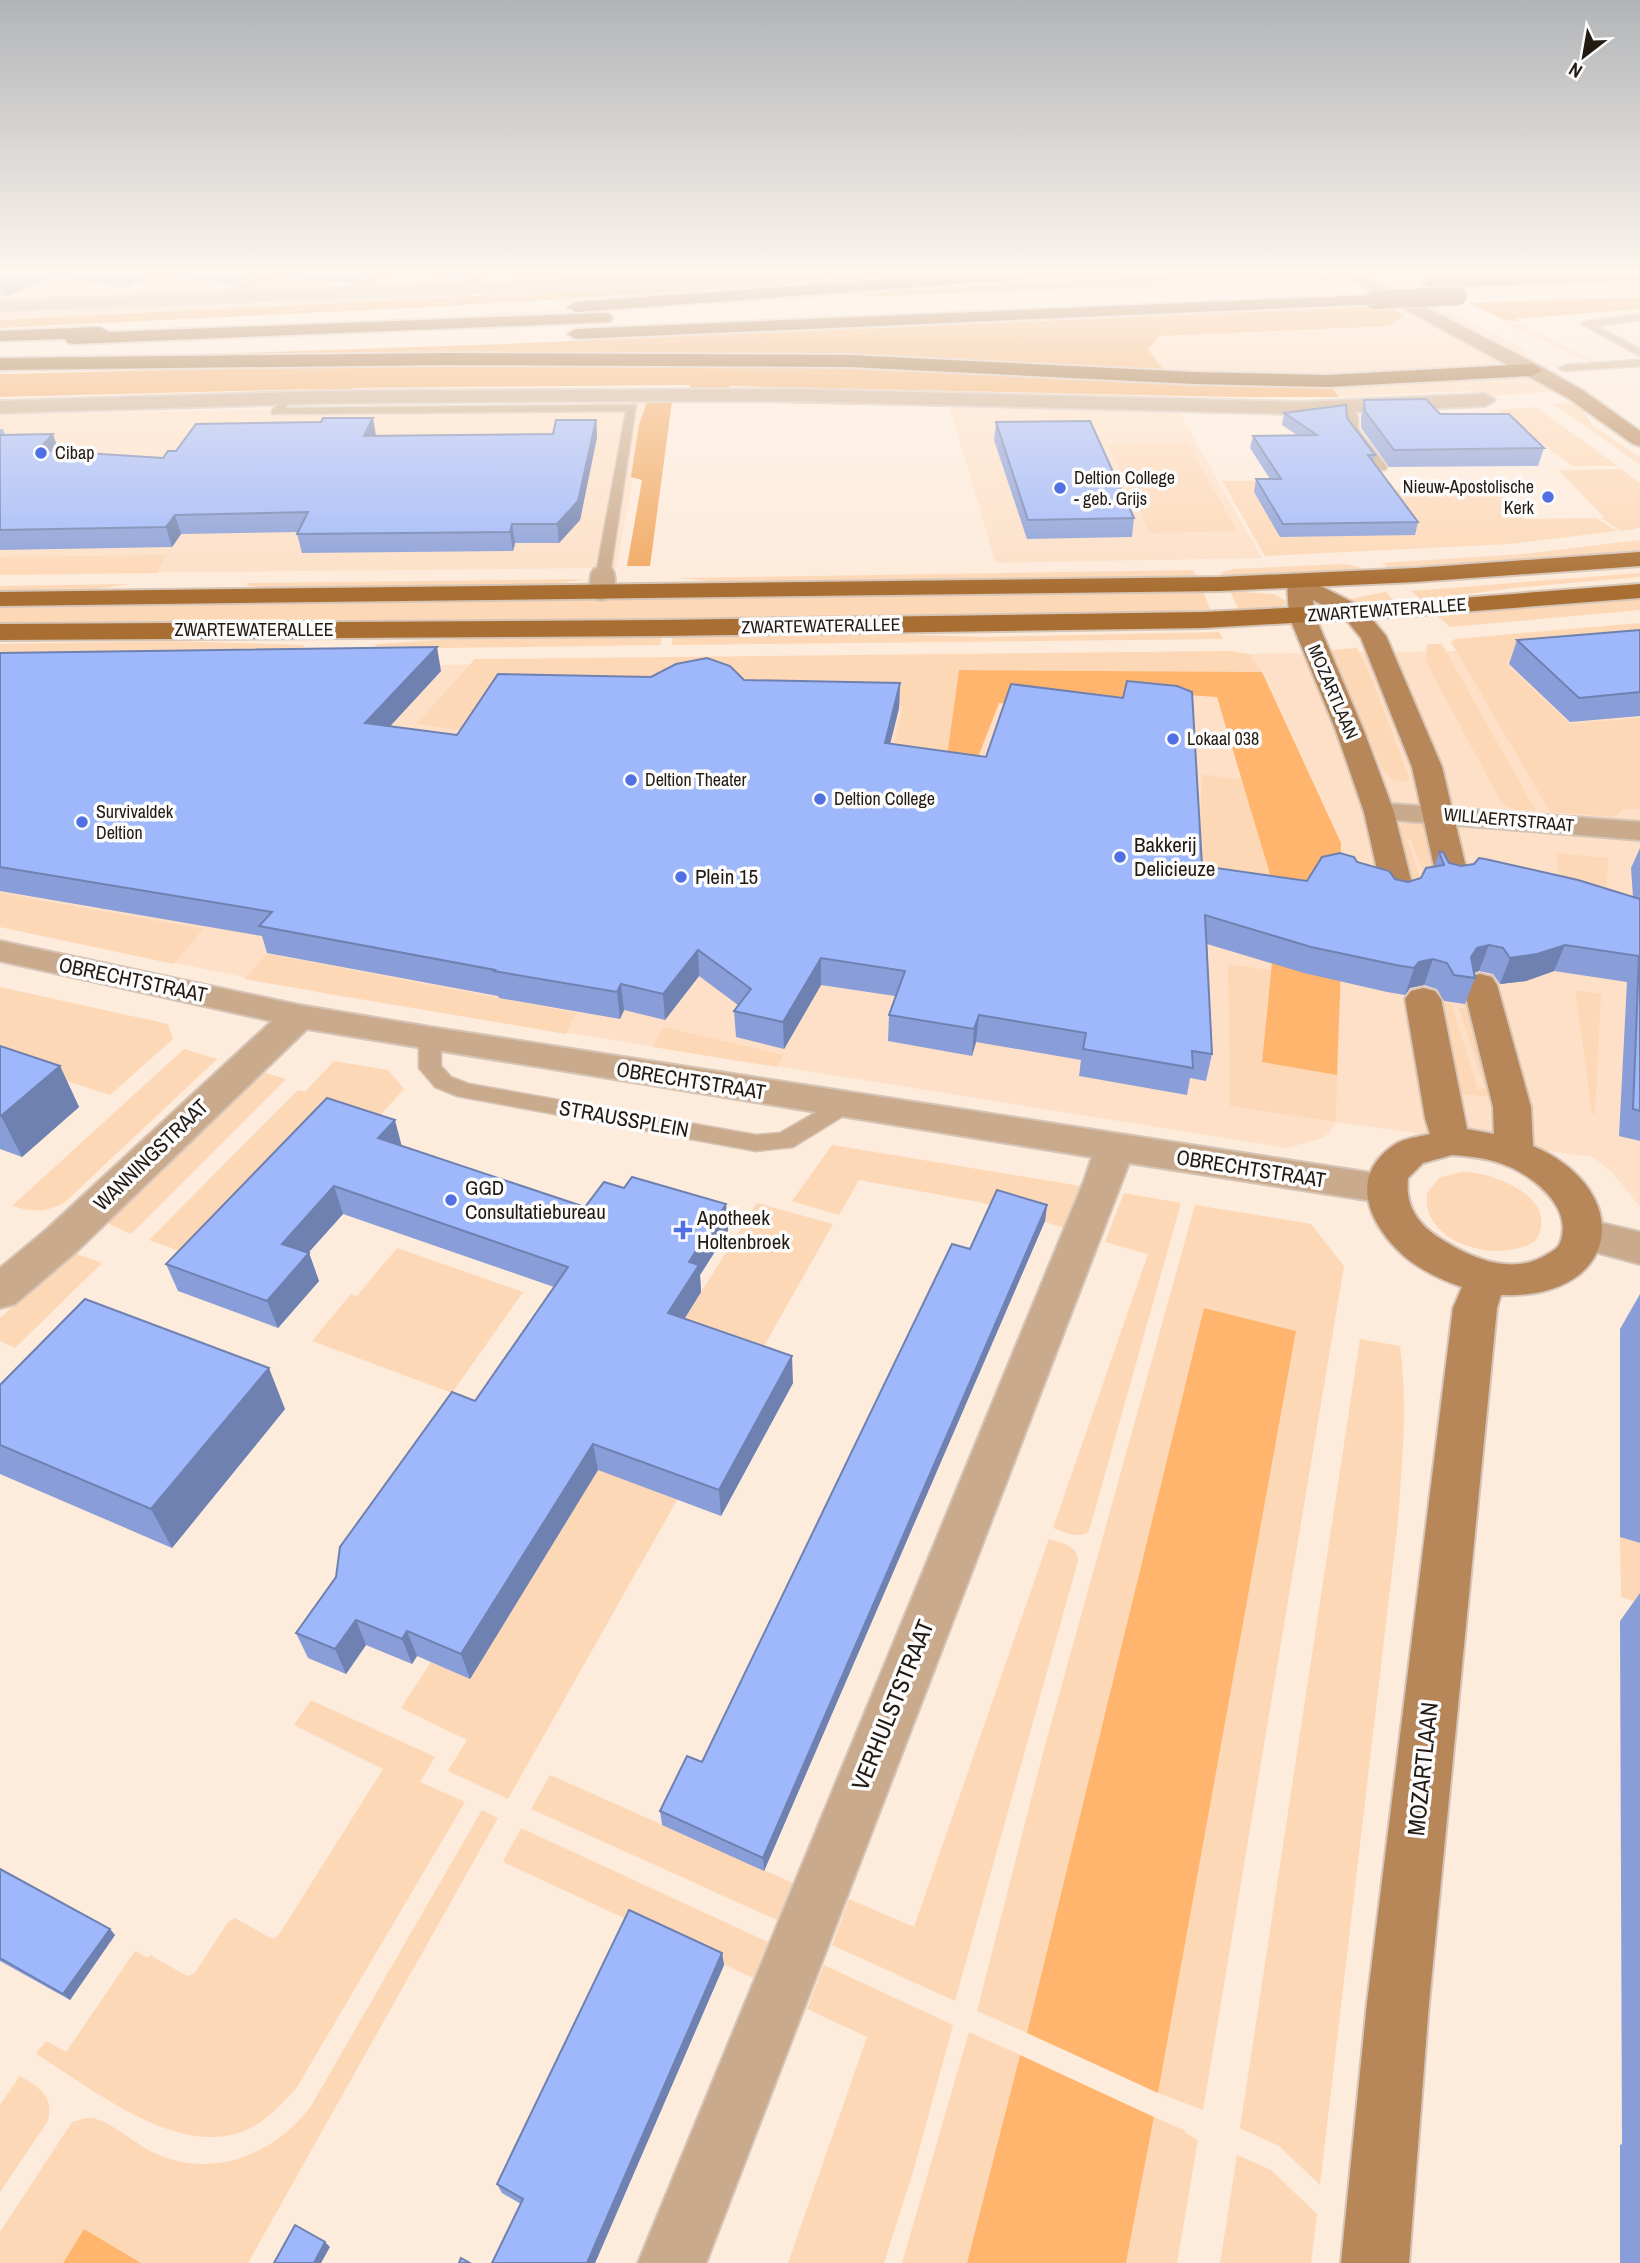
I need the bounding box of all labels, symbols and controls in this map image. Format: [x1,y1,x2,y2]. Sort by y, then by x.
north arrow [1549,21,1619,91]
text: N [1564,57,1587,85]
place label: Cibap [55,440,94,465]
marker: Cibap [33,445,49,461]
place label: Deltion College - geb. Grijs [1074,465,1175,511]
place label: Nieuw-Apostolische Kerk [1403,474,1535,520]
marker: Deltion College - geb. Grijs [1052,480,1068,496]
marker: Nieuw-Apostolische Kerk [1540,489,1556,505]
street label: ZWARTEWATERALLEE [1307,591,1467,628]
street label: ZWARTEWATERALLEE [741,612,901,639]
street label: ZWARTEWATERALLEE [174,617,334,642]
street label: MOZARTLAAN [1302,641,1365,743]
place label: Lokaal 038 [1187,726,1259,751]
marker: Lokaal 038 [1165,731,1181,747]
place label: Deltion Theater [645,767,747,792]
marker: Deltion Theater [623,772,639,788]
place label: Deltion College [834,786,935,811]
marker: Deltion College [812,791,828,807]
place label: Survivaldek Deltion [96,799,174,845]
street label: WILLAERTSTRAAT [1443,801,1575,838]
marker: Survivaldek Deltion [74,814,90,830]
place label: Bakkerij Delicieuze [1134,830,1215,883]
marker: Bakkerij Delicieuze [1112,849,1128,865]
place label: Plein 15 [695,862,758,891]
marker: Plein 15 [673,869,689,885]
street label: OBRECHTSTRAAT [56,950,210,1009]
street label: OBRECHTSTRAAT [614,1054,768,1107]
street label: WANNINGSTRAAT [87,1092,215,1217]
street label: STRAUSSPLEIN [557,1093,691,1144]
street label: OBRECHTSTRAAT [1174,1142,1328,1195]
place label: GGD Consultatiebureau [465,1173,606,1226]
marker: GGD Consultatiebureau [443,1192,459,1208]
place label: Apotheek Holtenbroek [696,1203,790,1256]
marker: Apotheek Holtenbroek [675,1222,691,1238]
street label: VERHULSTSTRAAT [843,1615,941,1795]
street label: MOZARTLAAN [1399,1701,1445,1837]

